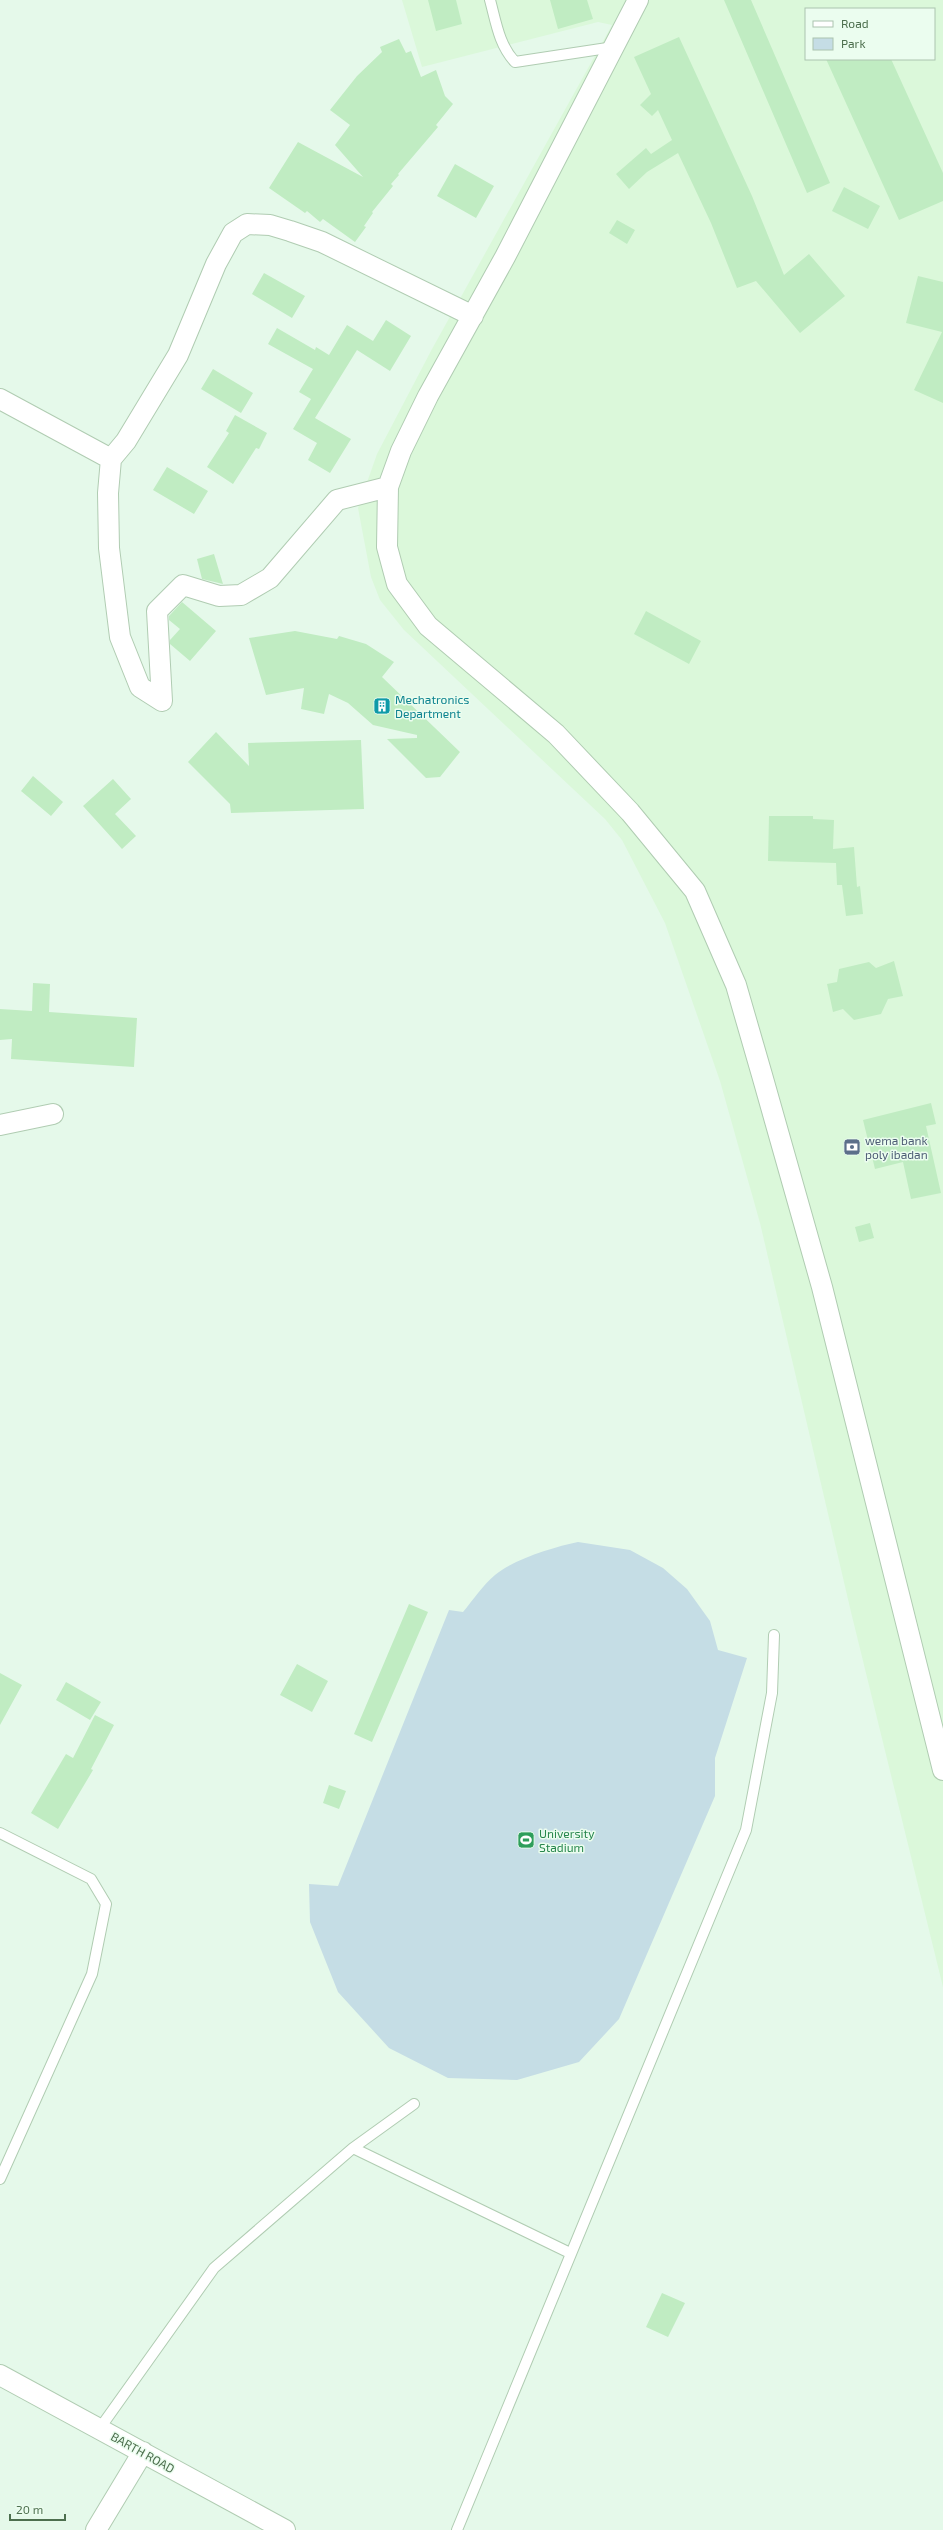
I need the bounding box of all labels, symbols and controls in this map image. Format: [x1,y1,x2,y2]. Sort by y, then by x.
legend [805,8,935,60]
text: Road [841,16,869,30]
text: Park [841,36,866,50]
place label: Mechatronics Department [395,692,469,720]
building icon: Mechatronics Department [372,696,392,716]
place label: wema bank poly ibadan [865,1133,928,1161]
bank icon: wema bank poly ibadan [842,1137,862,1157]
place label: University Stadium [539,1826,595,1854]
sports icon: University Stadium [516,1830,536,1850]
street label: BARTH ROAD [109,2429,177,2475]
scale bar [10,2496,65,2522]
text: 20 m [16,2502,43,2516]

